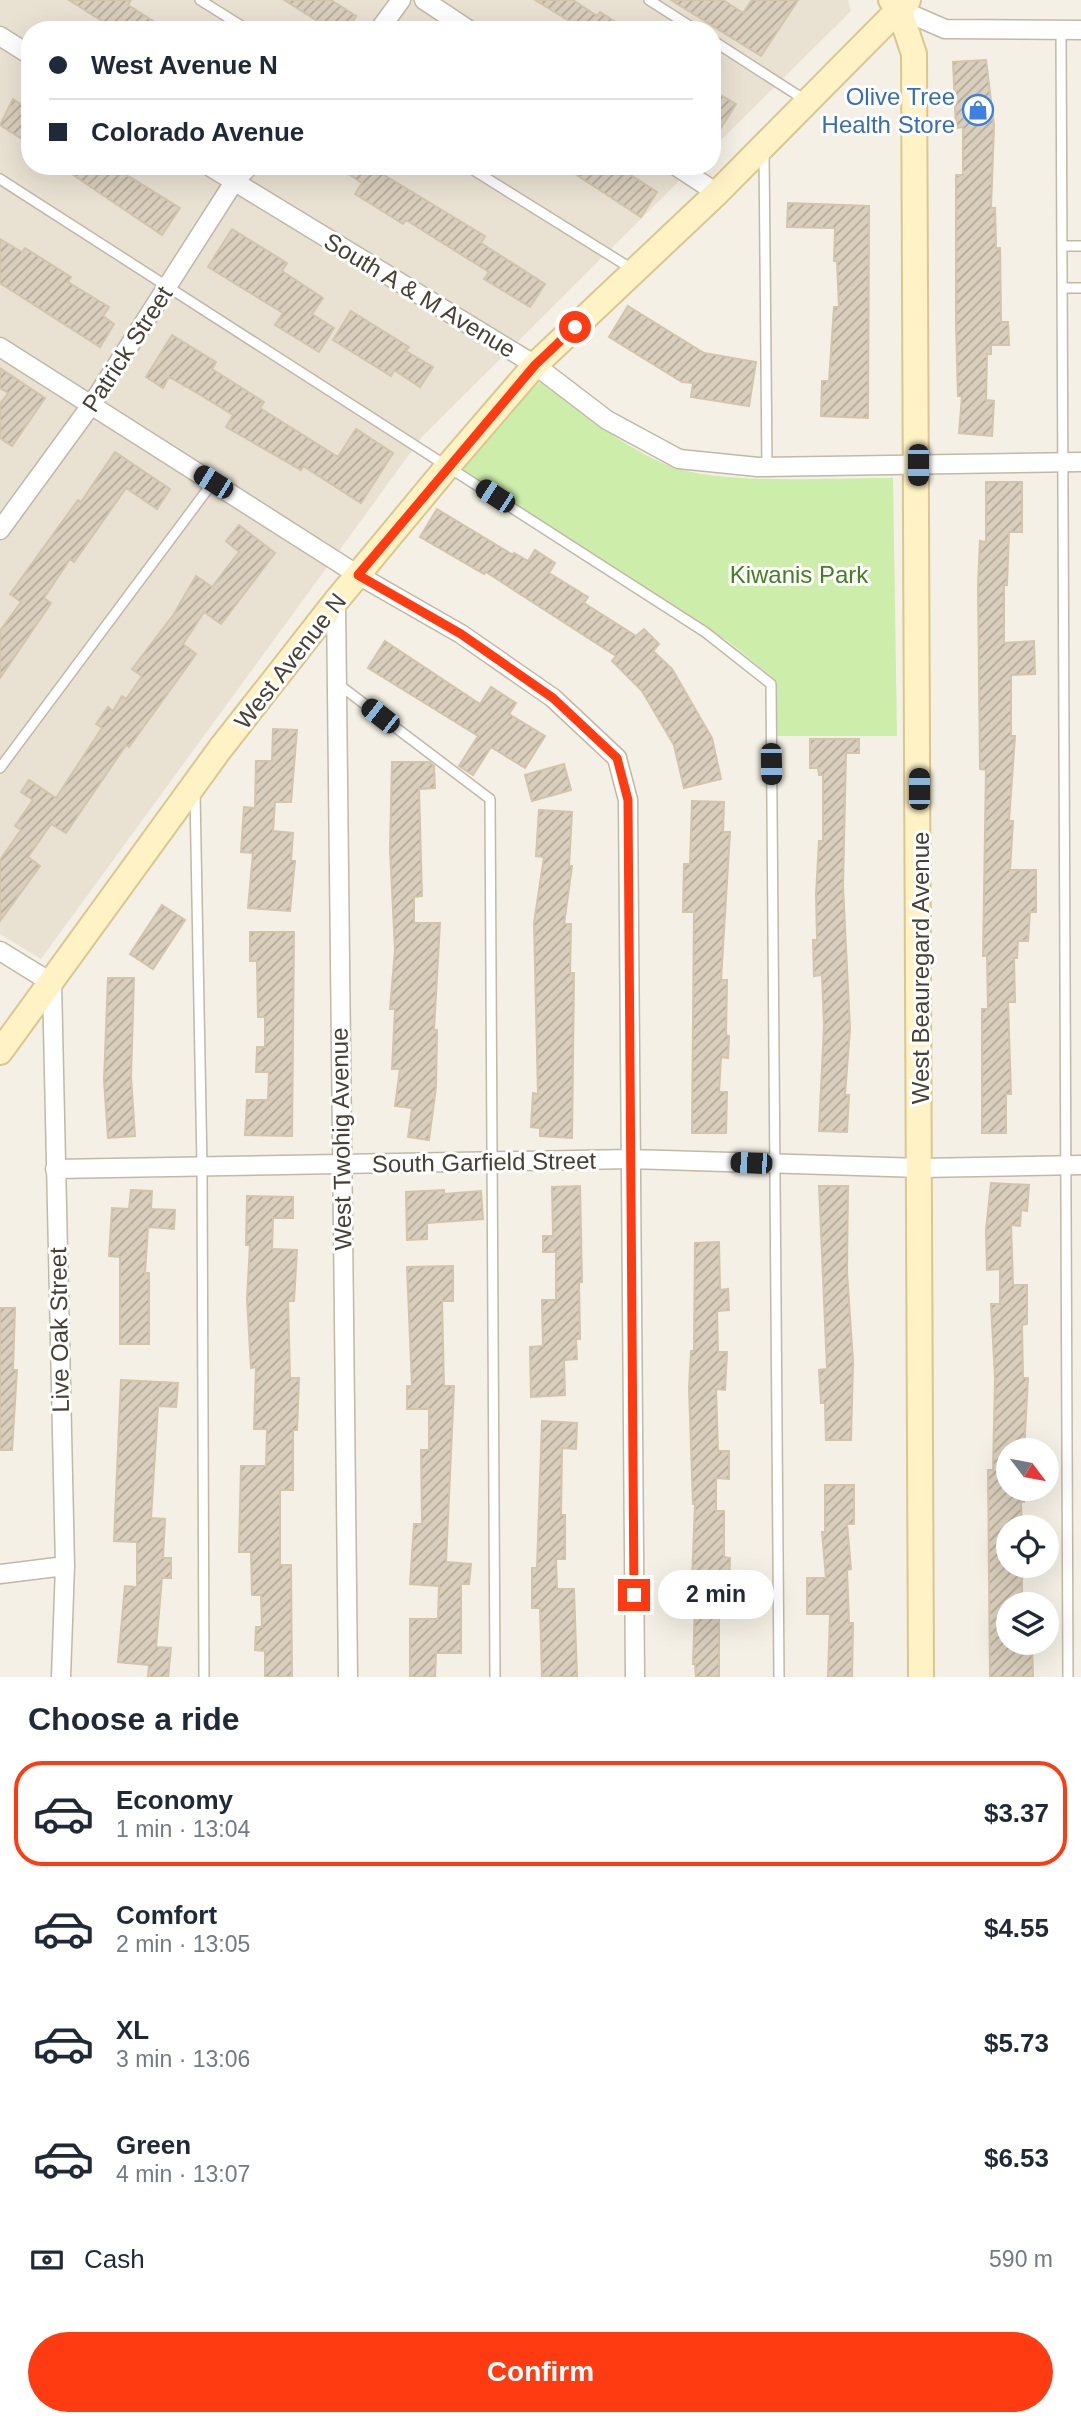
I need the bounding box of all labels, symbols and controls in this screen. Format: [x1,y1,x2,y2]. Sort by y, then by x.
text: West Avenue N [91,50,278,80]
place label: Olive Tree Health Store [822,83,955,138]
shop icon: Olive Tree Health Store [961,93,995,127]
text: Colorado Avenue [91,117,304,147]
street label: South A & M Avenue [319,227,521,363]
street label: Patrick Street [76,281,178,417]
route start [559,311,591,343]
car [908,444,929,486]
car [190,462,237,502]
car [472,476,519,516]
park label: Kiwanis Park [730,561,869,588]
street label: West Avenue N [229,588,351,734]
car [357,695,404,737]
car [761,743,782,785]
car [909,768,930,810]
street label: West Beauregard Avenue [907,832,934,1104]
street label: West Twohig Avenue [326,1027,356,1251]
street label: South Garfield Street [372,1147,597,1177]
car [730,1152,773,1174]
street label: Live Oak Street [44,1247,74,1413]
north arrow [996,1438,1059,1502]
map controls [996,1438,1059,1655]
button: locate [996,1515,1059,1578]
callout: 2 min [658,1570,774,1620]
route end [618,1579,650,1611]
text: 2 min [686,1581,746,1607]
button: layers [996,1592,1059,1655]
text: Choose a ride [28,1701,240,1737]
icon: car [32,1782,95,1845]
text: Economy [116,1785,233,1815]
text: $3.37 [984,1798,1049,1828]
text: 1 min · 13:04 [116,1816,250,1842]
icon: car [32,1897,95,1960]
text: Comfort [116,1900,217,1930]
text: $4.55 [984,1913,1049,1943]
text: 2 min · 13:05 [116,1931,250,1957]
icon: car [32,2012,95,2075]
text: XL [116,2015,149,2045]
text: $5.73 [984,2028,1049,2058]
text: 3 min · 13:06 [116,2046,250,2072]
icon: car [32,2127,95,2190]
text: Green [116,2130,191,2160]
text: $6.53 [984,2143,1049,2173]
text: 4 min · 13:07 [116,2161,250,2187]
icon: cash [28,2241,66,2279]
text: Cash [84,2244,145,2274]
text: 590 m [989,2246,1053,2272]
button: Confirm [28,2332,1053,2412]

